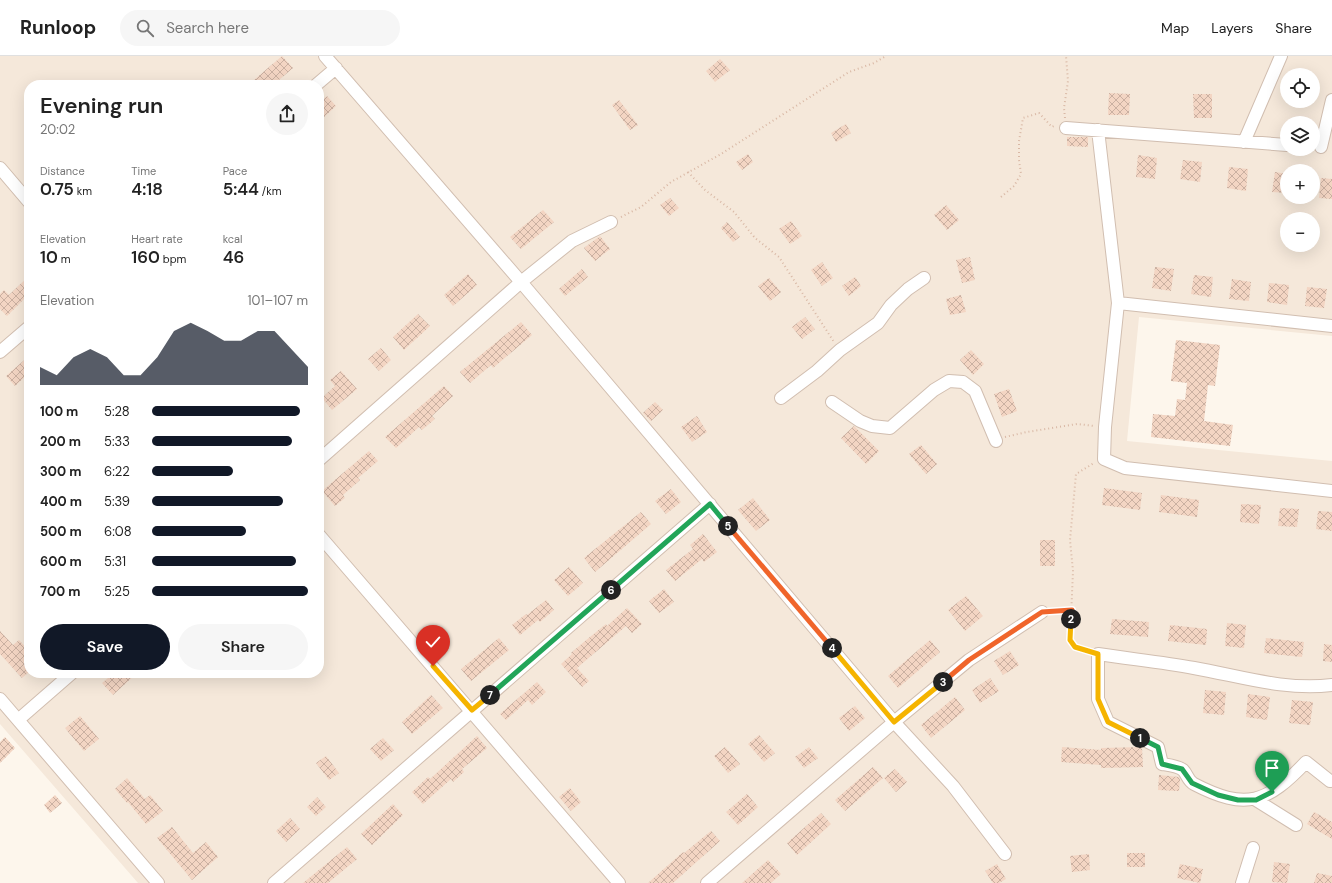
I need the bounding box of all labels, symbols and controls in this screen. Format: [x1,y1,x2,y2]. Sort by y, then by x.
search box [120,10,400,46]
text: Runloop [20,15,96,40]
icon: search [134,17,156,39]
text: Search here [166,18,249,38]
text: Map [1161,19,1189,37]
text: Layers [1211,19,1253,37]
text: Share [1275,19,1312,37]
map controls [1280,68,1320,252]
button: locate [1280,68,1320,108]
text: Evening run [40,91,163,120]
button: share [266,93,308,135]
button: layers [1280,116,1320,156]
text: 20:02 [40,121,75,138]
text: Distance [40,164,85,178]
text: Time [131,164,156,178]
text: Pace [223,164,247,178]
button: + [1280,164,1320,204]
text: 0.75 [40,178,74,200]
text: 4:18 [131,178,163,200]
text: 5:44 [223,178,259,200]
text: km [74,184,92,198]
text: /km [259,184,282,198]
button: − [1280,212,1320,252]
text: Elevation [40,232,86,246]
text: Heart rate [131,232,183,246]
text: kcal [223,232,243,246]
text: 10 [40,246,58,268]
text: 160 [131,246,160,268]
text: 46 [223,246,244,268]
text: m [58,252,71,266]
text: bpm [160,252,186,266]
text: Elevation [40,292,94,309]
text: 101–107 m [248,292,308,309]
text: 100 m [40,403,78,420]
text: 5:28 [104,403,130,420]
text: 200 m [40,433,81,450]
text: 5:33 [104,433,130,450]
text: 300 m [40,463,81,480]
text: 6:22 [104,463,130,480]
text: 400 m [40,493,82,510]
text: 5:39 [104,493,130,510]
pin: 5 [718,516,738,536]
text: 5 [725,519,731,533]
text: 500 m [40,523,82,540]
text: 6:08 [104,523,132,540]
text: 600 m [40,553,82,570]
text: 5:31 [104,553,126,570]
pin: 6 [601,580,621,600]
text: 700 m [40,583,81,600]
text: 5:25 [104,583,130,600]
text: 6 [608,583,614,597]
pin: 2 [1061,609,1081,629]
text: 2 [1068,612,1074,626]
button: Save [40,624,170,670]
button: Share [178,624,308,670]
pin [416,625,450,666]
icon: check [422,631,444,653]
pin: 4 [822,638,842,658]
text: 4 [828,641,836,655]
pin: 3 [933,672,953,692]
text: 3 [940,675,946,689]
pin: 7 [480,685,500,705]
text: 7 [487,688,493,702]
pin: 1 [1130,728,1150,748]
text: 1 [1138,731,1142,745]
pin [1255,751,1289,792]
icon: arrive [1261,757,1283,779]

